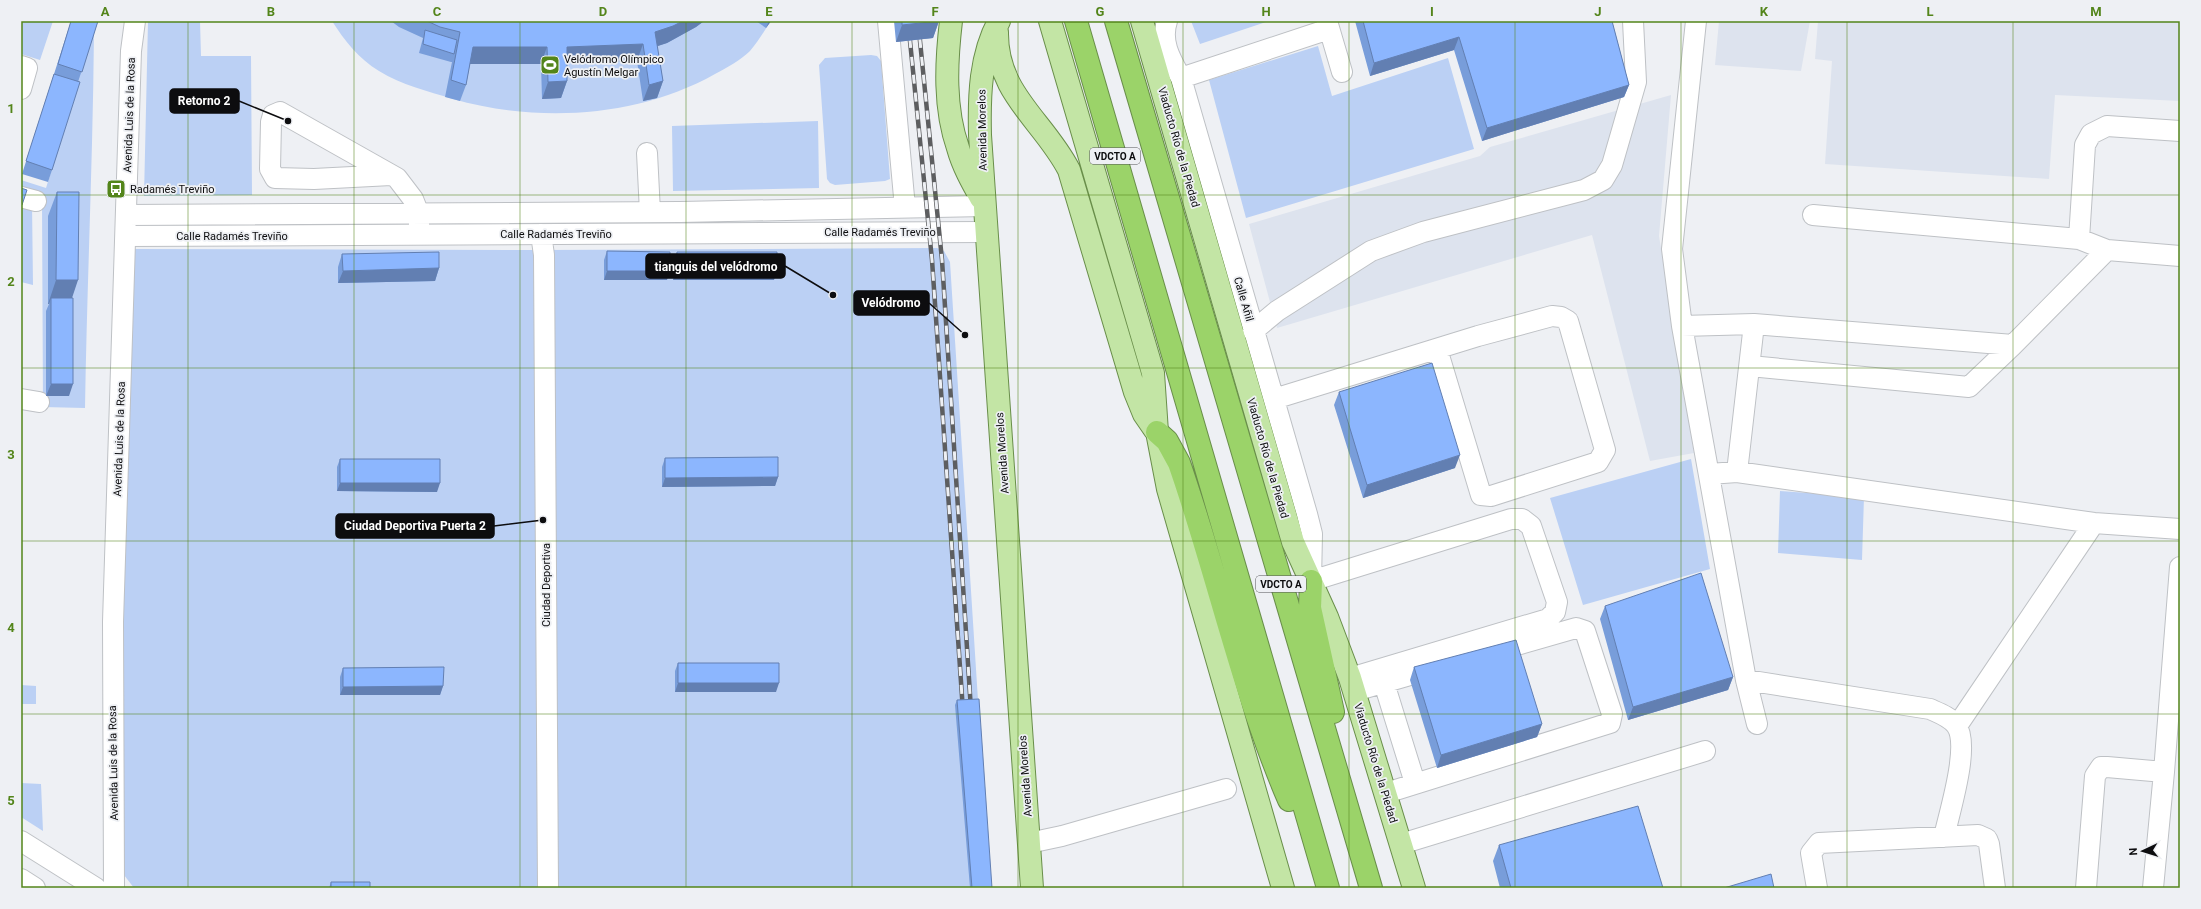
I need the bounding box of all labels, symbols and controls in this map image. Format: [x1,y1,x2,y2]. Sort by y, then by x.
text: A [101,4,110,19]
text: B [267,4,275,19]
text: C [433,4,442,19]
text: D [599,4,607,19]
text: E [765,4,773,19]
text: F [931,4,939,19]
text: G [1096,4,1105,19]
text: H [1261,4,1271,19]
text: I [1430,4,1434,19]
text: J [1594,4,1602,19]
text: K [1760,4,1769,19]
text: L [1926,4,1934,19]
text: M [2090,4,2102,19]
place label: Velódromo Olímpico Agustín Melgar [564,53,664,79]
sports icon: Velódromo Olímpico Agustín Melgar [539,54,561,76]
street label: Avenida Luis de la Rosa [121,57,138,173]
street label: Viaducto Río de la Piedad [1155,85,1202,209]
callout: Retorno 2 [170,89,239,113]
street label: Avenida Morelos [975,89,990,171]
text: Retorno 2 [178,94,230,108]
text: 1 [7,101,15,116]
road number: VDCTO A [1090,148,1140,164]
bus stop icon: Radamés Treviño [105,178,127,200]
place label: Radamés Treviño [130,183,215,196]
street label: Calle Radamés Treviño [824,226,936,239]
street label: Calle Radamés Treviño [500,228,612,241]
street label: Calle Radamés Treviño [176,230,288,243]
callout: tianguis del velódromo [646,254,785,278]
text: tianguis del velódromo [654,260,778,274]
text: 2 [7,274,15,289]
street label: Calle Añil [1231,275,1256,323]
callout: Velódromo [854,291,929,315]
text: Velódromo [862,296,921,310]
street label: Avenida Luis de la Rosa [111,381,128,497]
street label: Viaducto Río de la Piedad [1244,396,1291,520]
street label: Avenida Morelos [993,411,1012,494]
text: 3 [7,447,15,462]
callout: Ciudad Deportiva Puerta 2 [336,514,494,538]
text: Ciudad Deportiva Puerta 2 [344,519,486,533]
street label: Ciudad Deportiva [540,543,553,627]
road number: VDCTO A [1256,576,1306,592]
text: 4 [7,620,15,635]
street label: Viaducto Río de la Piedad [1351,702,1400,825]
street label: Avenida Luis de la Rosa [106,705,121,821]
street label: Avenida Morelos [1016,734,1035,817]
text: 5 [7,793,15,808]
north arrow [2123,831,2163,871]
text: N [2127,847,2140,856]

